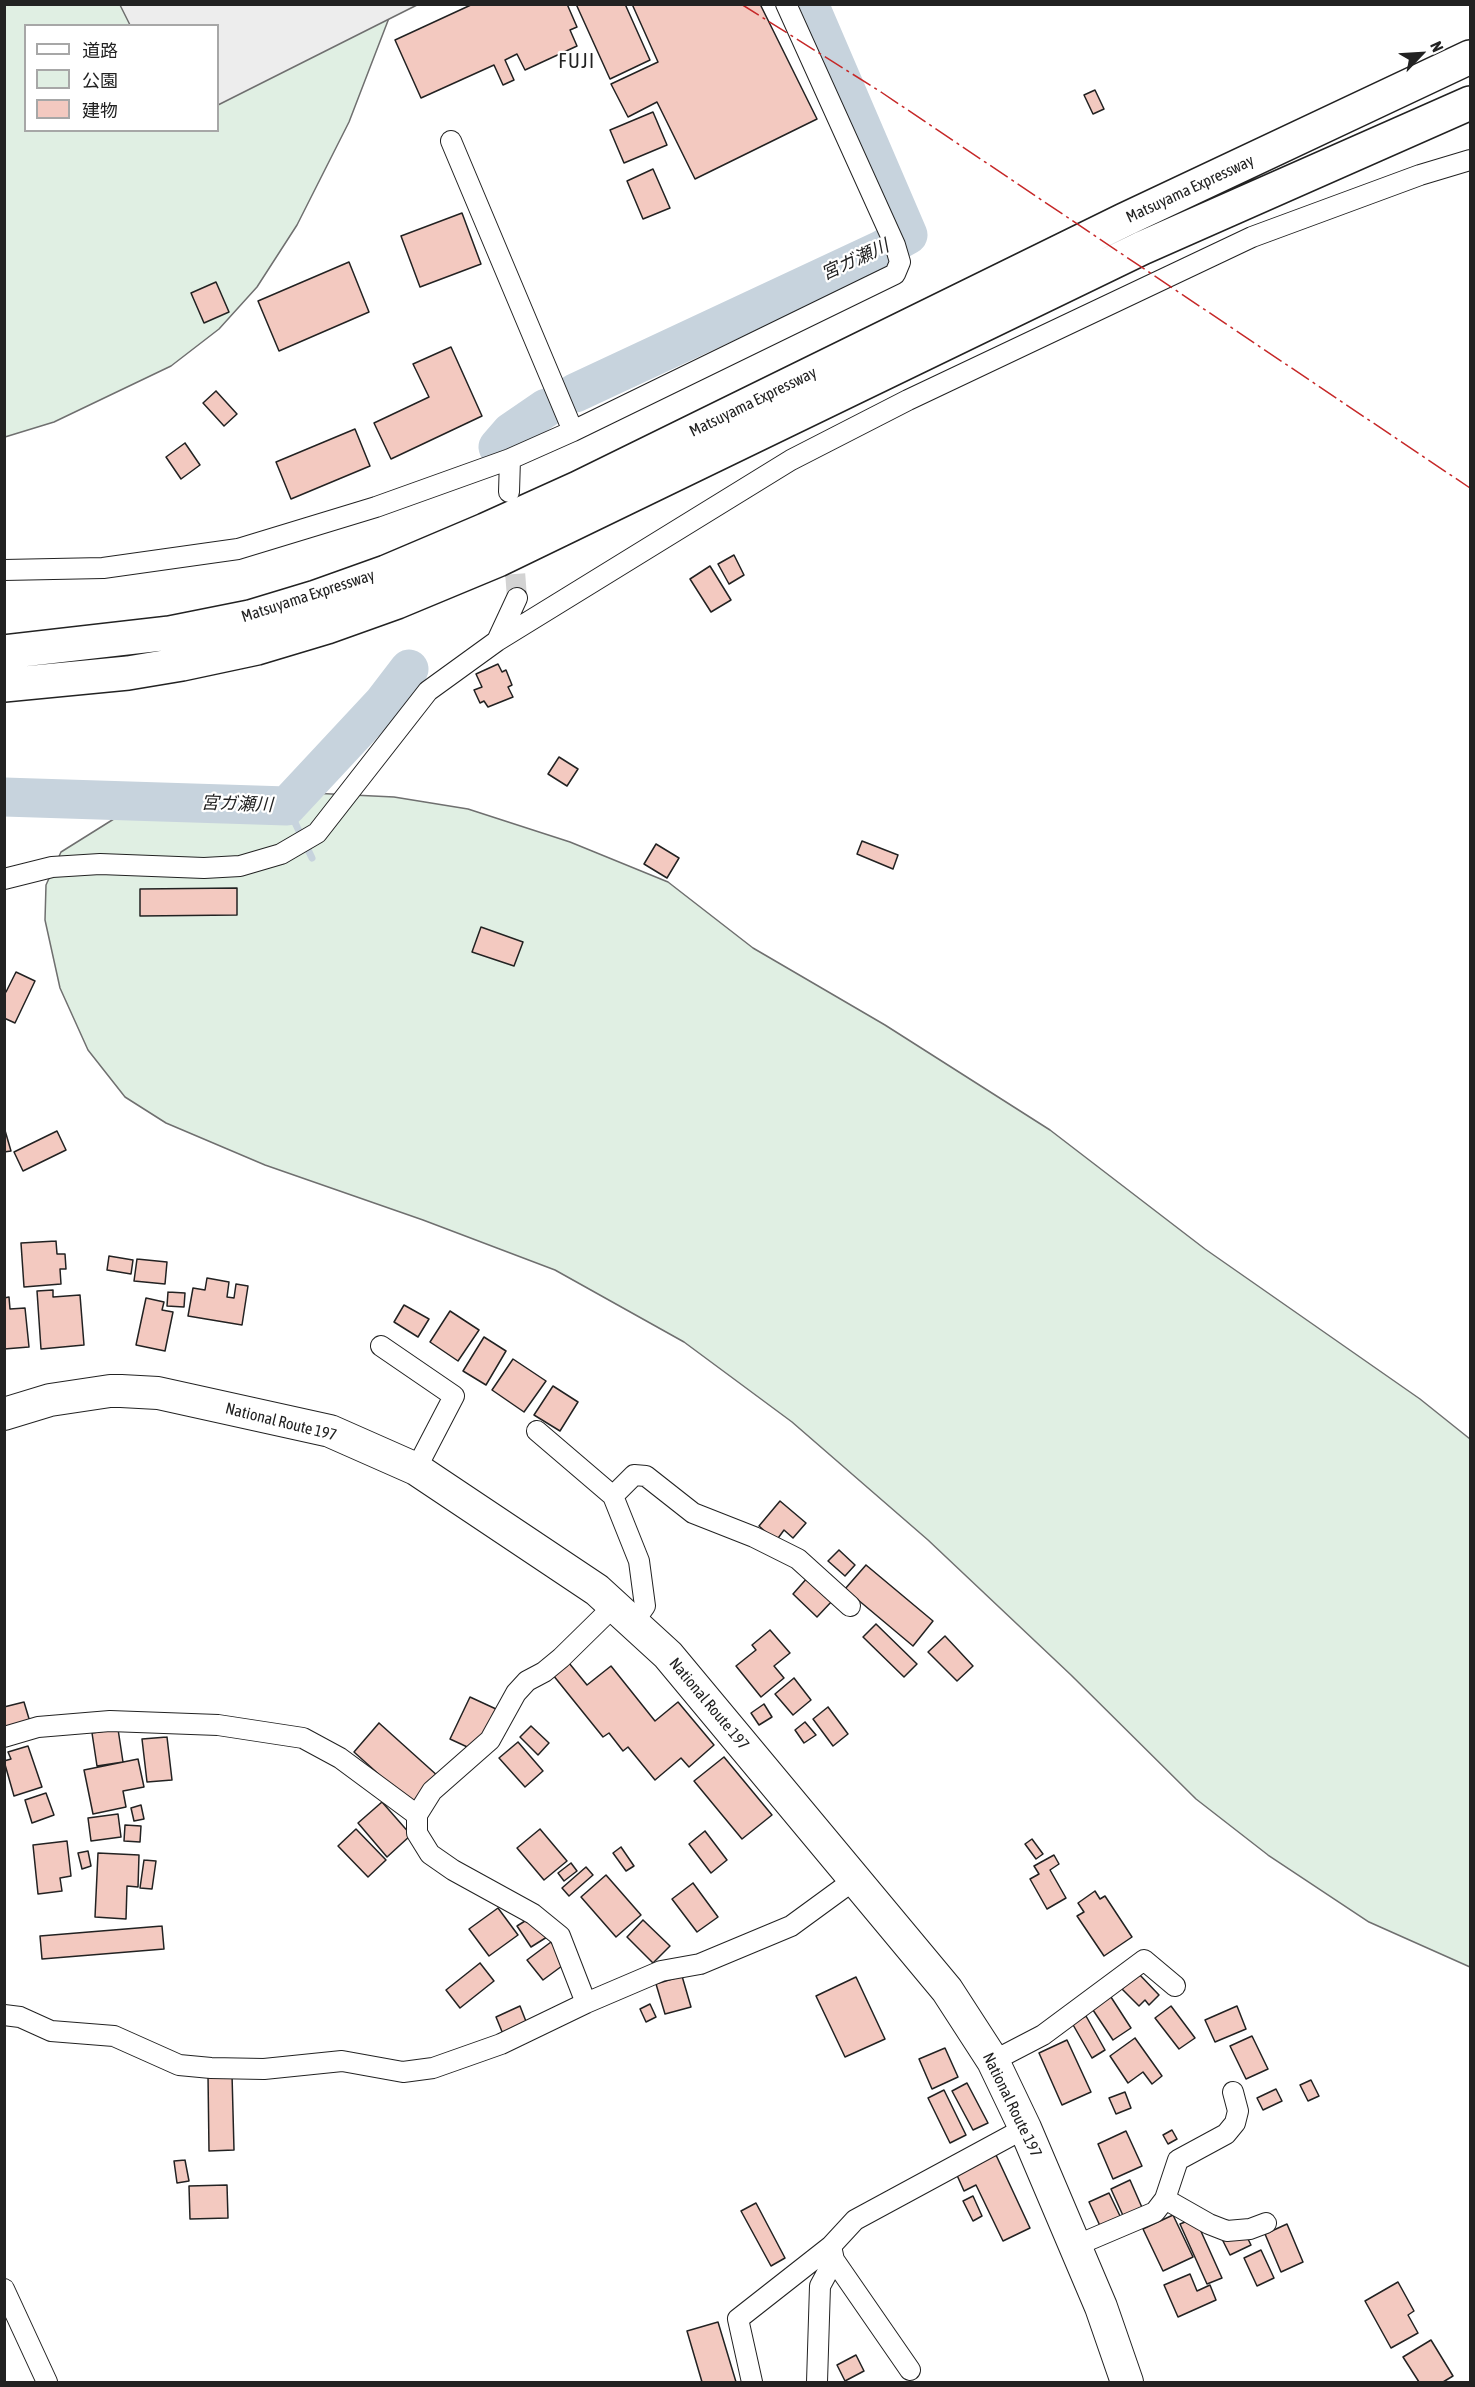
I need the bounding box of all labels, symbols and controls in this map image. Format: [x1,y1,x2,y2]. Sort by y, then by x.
legend [24,24,219,132]
north arrow [1391,24,1451,84]
text: N [1427,38,1447,54]
text: 道路 [82,40,118,61]
district label: FUJI [558,50,596,74]
text: 公園 [82,70,118,91]
text: 建物 [82,100,118,121]
street label: Matsuyama Expressway [1123,151,1257,227]
water label: 宮ガ瀬川 [818,235,892,285]
street label: Matsuyama Expressway [686,363,820,441]
street label: Matsuyama Expressway [239,565,377,627]
water label: 宮ガ瀬川 [201,792,273,816]
street label: National Route 197 [223,1399,339,1445]
street label: National Route 197 [665,1654,753,1754]
street label: National Route 197 [978,2050,1046,2160]

